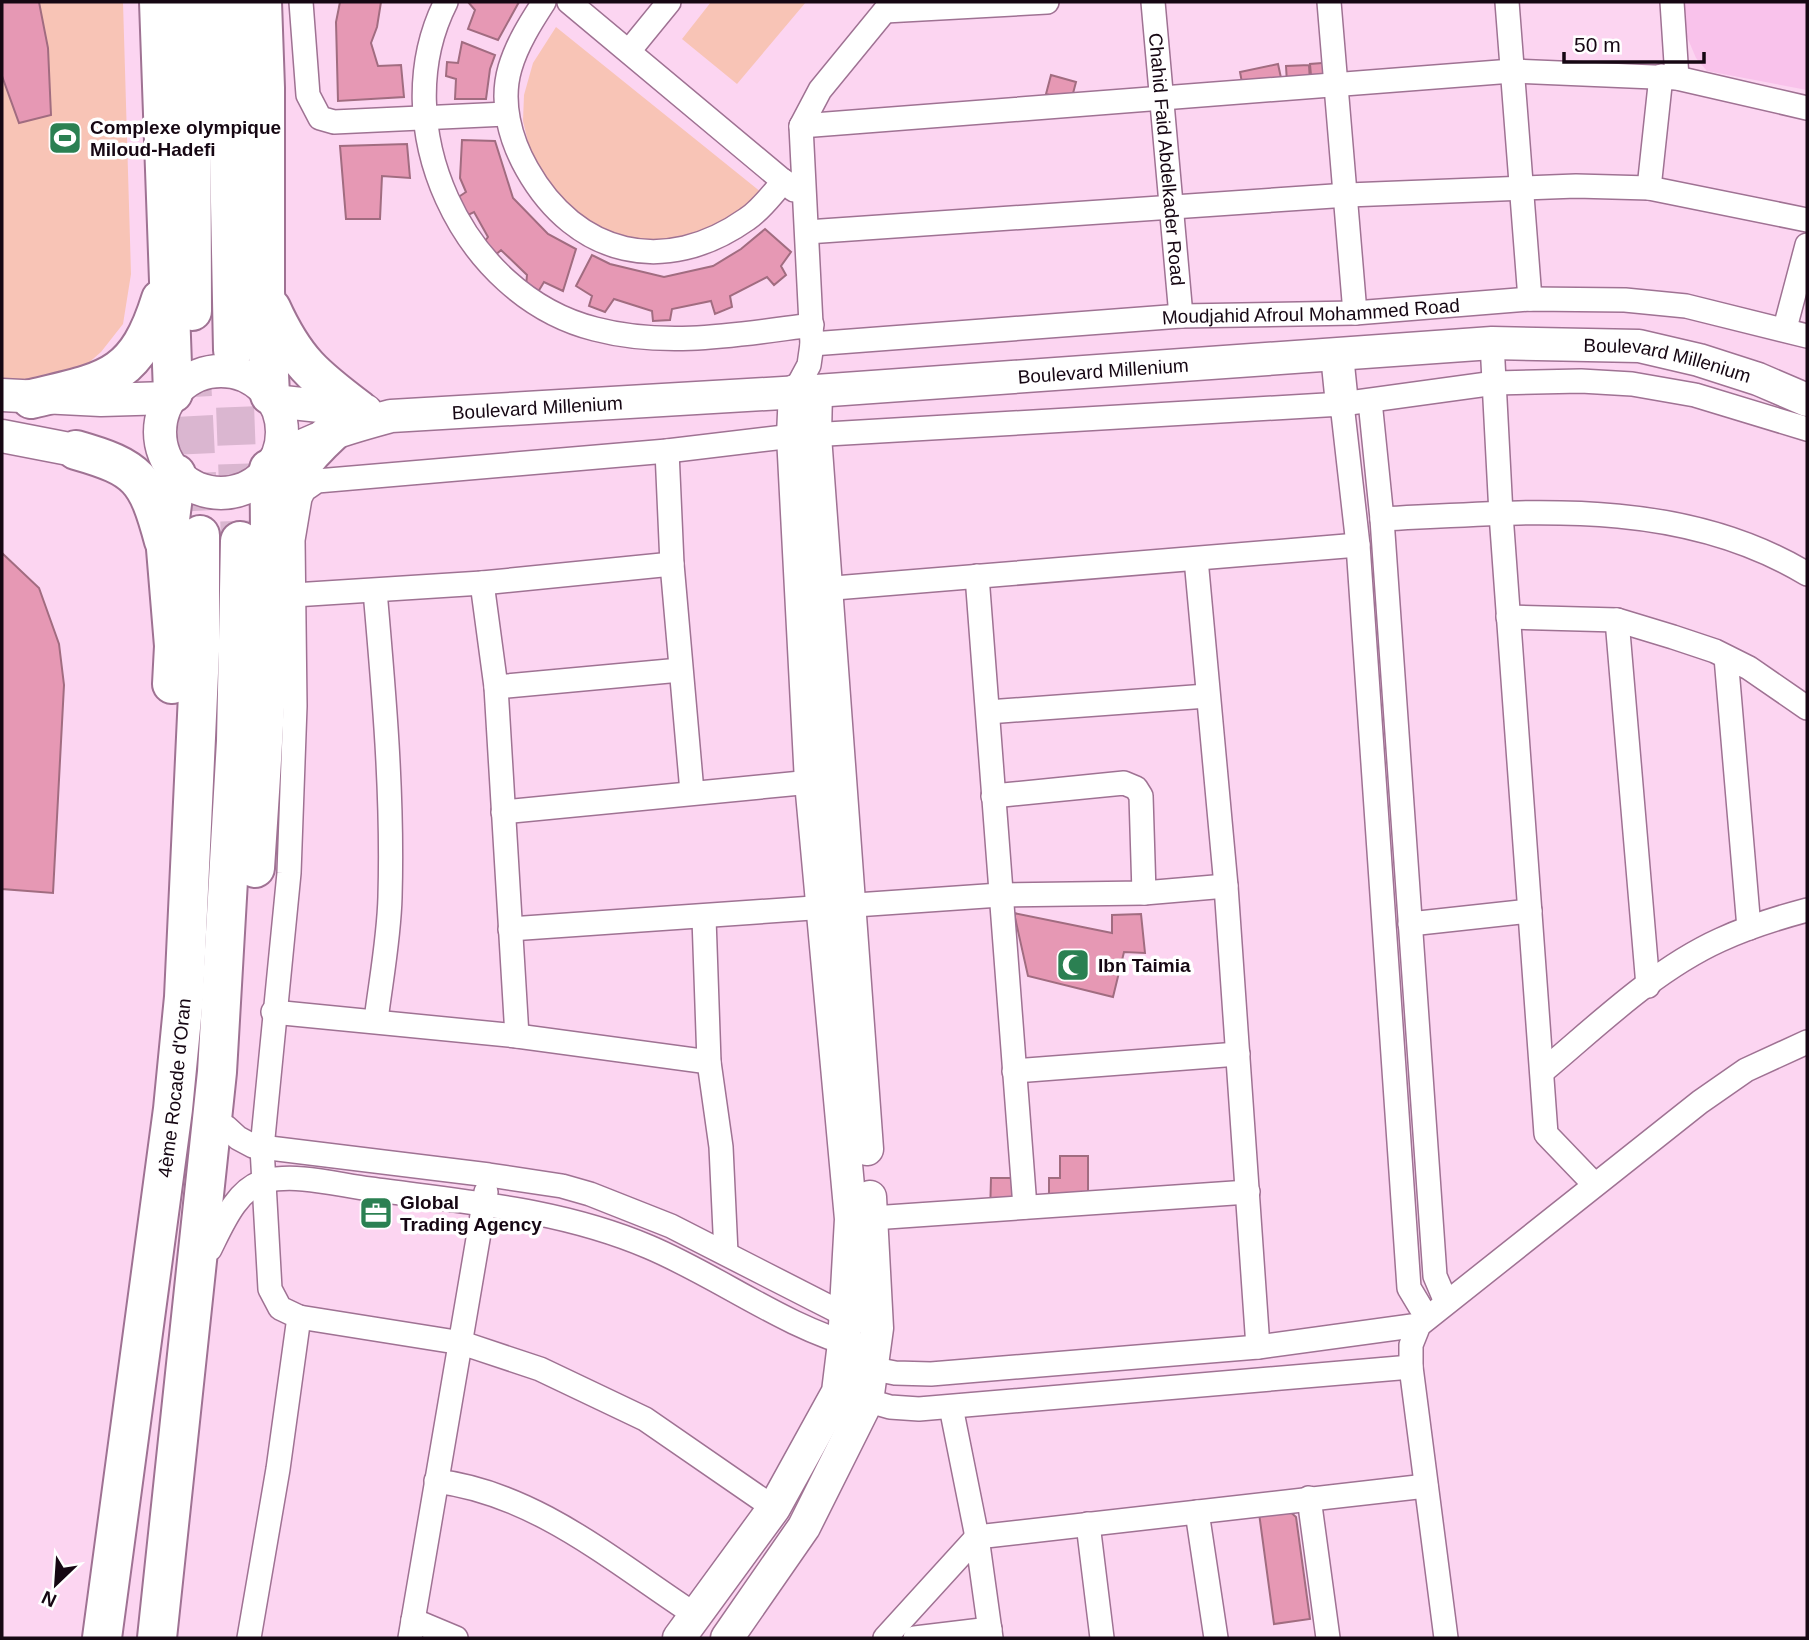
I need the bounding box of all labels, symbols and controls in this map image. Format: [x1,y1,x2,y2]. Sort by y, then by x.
scale bar [1564,21,1704,65]
street label: Chahid Faid Abdelkader Road [1145,32,1188,287]
text: 50 m [1574,33,1621,56]
place label: Complexe olympique Miloud-Hadefi [90,117,281,160]
sports icon: Complexe olympique Miloud-Hadefi [46,119,84,157]
street label: Moudjahid Afroul Mohammed Road [1161,295,1461,328]
street label: Boulevard Millenium [1583,335,1754,387]
street label: Boulevard Millenium [1017,355,1189,388]
street label: Boulevard Millenium [451,392,623,423]
mosque icon: Ibn Taimia [1054,946,1092,984]
place label: Ibn Taimia [1098,955,1191,976]
street label: 4ème Rocade d'Oran [154,997,195,1179]
place label: Global Trading Agency [400,1192,542,1235]
office icon: Global Trading Agency [357,1194,395,1232]
north arrow [21,1549,91,1619]
text: N [38,1587,60,1611]

